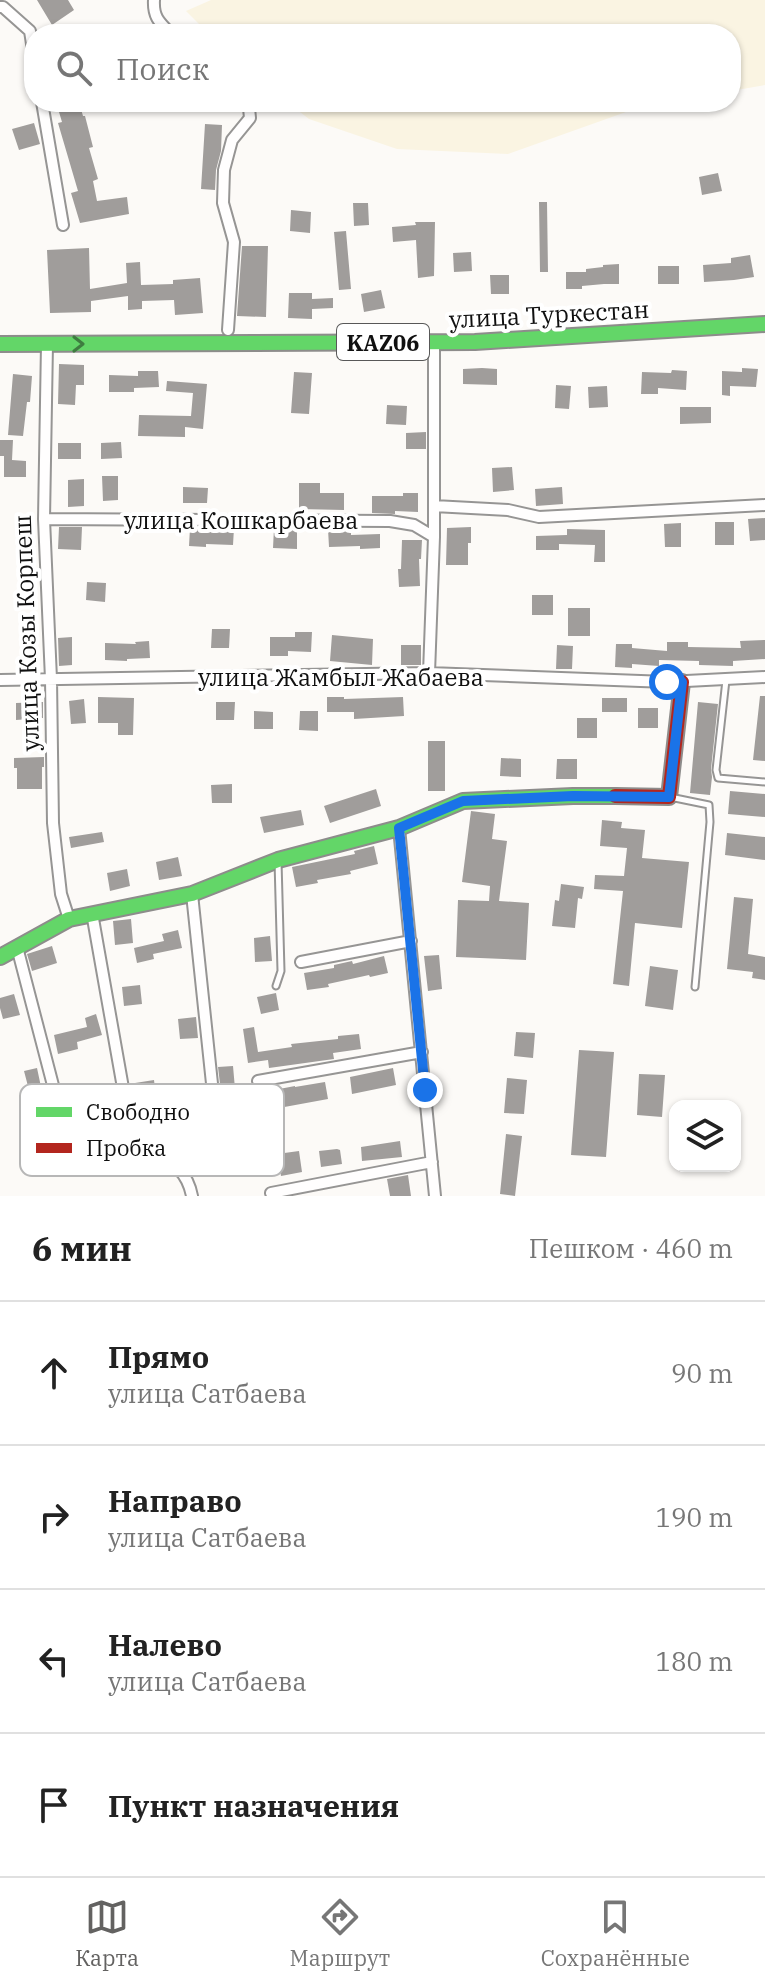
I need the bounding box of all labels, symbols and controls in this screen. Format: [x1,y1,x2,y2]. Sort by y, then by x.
search box [24,24,741,112]
icon: search [52,46,96,90]
text: Поиск [116,49,209,88]
street label: улица Туркестан [448,293,650,335]
road number: KАZ06 [337,324,429,360]
one-way arrow [72,335,85,353]
street label: улица Кошкарбаева [124,504,358,536]
street label: улица Козы Корпеш [6,514,46,752]
street label: улица Жамбыл Жабаева [198,661,484,693]
route start [649,664,685,700]
route end [407,1072,443,1108]
legend [20,1084,284,1176]
text: Свободно [86,1097,190,1126]
map controls [669,1100,741,1172]
button: layers [669,1100,741,1172]
text: Пробка [86,1133,166,1162]
text: 6 мин [32,1226,132,1270]
text: Пешком · 460 m [529,1231,733,1265]
text: Прямо [108,1337,209,1376]
icon: ahead [32,1351,76,1395]
text: 90 m [671,1356,733,1390]
text: улица Сатбаева [108,1376,307,1410]
text: Направо [108,1481,242,1520]
icon: right [32,1495,76,1539]
text: 190 m [655,1500,733,1534]
text: улица Сатбаева [108,1520,307,1554]
text: Налево [108,1625,222,1664]
icon: left [32,1639,76,1683]
text: 180 m [655,1644,733,1678]
text: улица Сатбаева [108,1664,307,1698]
icon: arrive [32,1783,76,1827]
text: Пункт назначения [108,1786,399,1825]
tab: Карта [75,1895,139,1972]
tab: Маршрут [290,1895,390,1972]
tab: Сохранённые [541,1895,690,1972]

